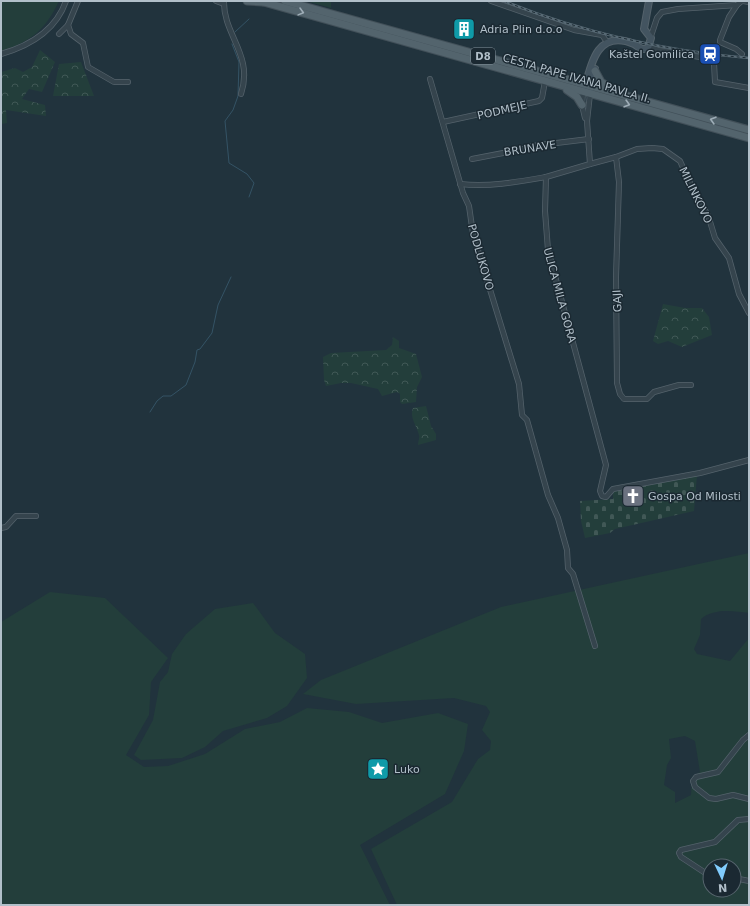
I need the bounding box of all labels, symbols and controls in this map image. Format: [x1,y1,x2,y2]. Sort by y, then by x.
one-way arrow [297,7,304,16]
building icon: Adria Plin d.o.o [451,16,477,42]
place label: Adria Plin d.o.o [480,23,563,36]
station icon: Kaštel Gomilica [697,41,723,67]
road number: D8 [471,48,495,64]
place label: Kaštel Gomilica [609,48,694,61]
street label: CESTA PAPE IVANA PAVLA II. [501,51,652,106]
street label: PODMEJE [476,98,528,122]
one-way arrow [623,99,630,108]
one-way arrow [709,116,716,125]
street label: BRUNAVE [503,138,557,159]
street label: MILINKOVO [676,165,715,226]
street label: PODLUKOVO [465,222,496,292]
street label: ULICA MILA GORA [541,246,579,345]
street label: GAJI [610,289,625,313]
church icon: Gospa Od Milosti [620,483,646,509]
place label: Gospa Od Milosti [648,490,741,503]
place icon: Luko [365,756,391,782]
place label: Luko [394,763,420,776]
north arrow [702,858,742,898]
text: N [718,881,728,894]

